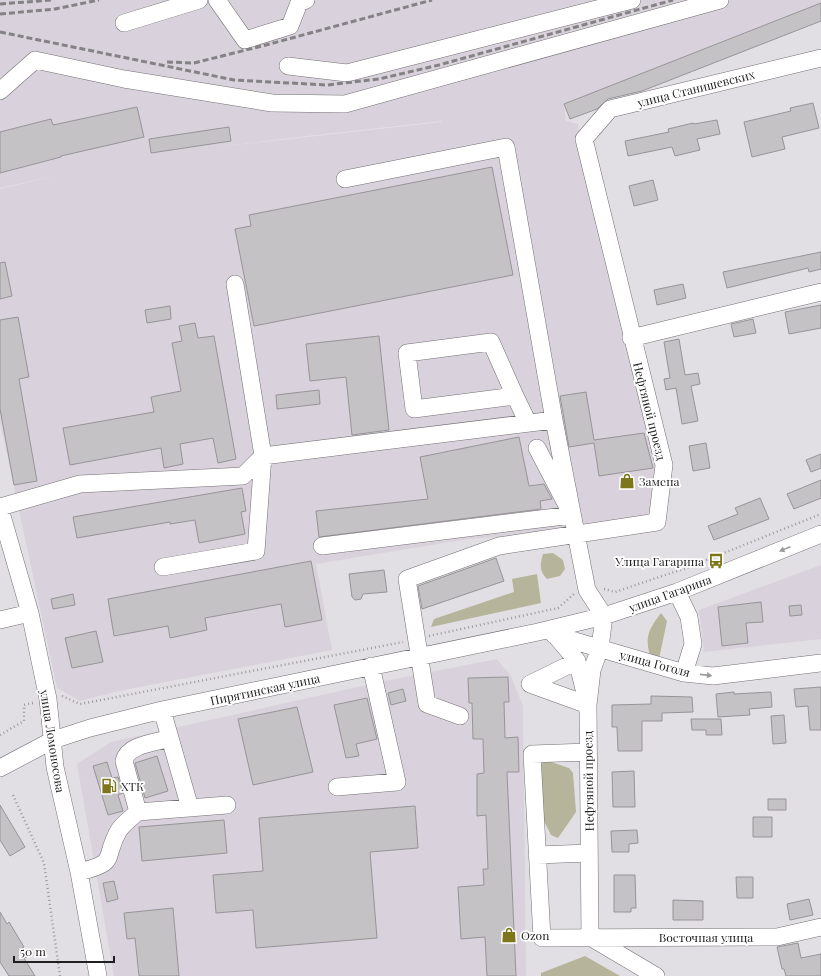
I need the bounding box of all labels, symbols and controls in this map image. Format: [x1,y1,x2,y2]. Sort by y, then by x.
street label: улица Станишевских [635,66,757,111]
street label: Нефтяной проезд [630,360,670,462]
shop icon: Замена [618,472,636,490]
place label: Замена [639,473,679,489]
one-way arrow [779,546,790,552]
bus stop icon: Улица Гагарина [707,552,725,570]
place label: Улица Гагарина [614,553,704,569]
street label: улица Гагарина [626,571,714,616]
street label: улица Гоголя [617,646,693,680]
street label: Пирятинская улица [209,670,321,708]
one-way arrow [699,672,712,679]
street label: улица Ломоносова [37,687,69,794]
street label: Нефтяной проезд [579,730,597,831]
fuel station icon: ХТК [100,777,118,795]
place label: ХТК [121,778,144,794]
shop icon: Ozon [500,926,518,944]
place label: Ozon [521,927,549,943]
street label: Восточная улица [659,929,753,945]
scale bar [14,938,114,964]
text: 50 m [20,943,46,959]

